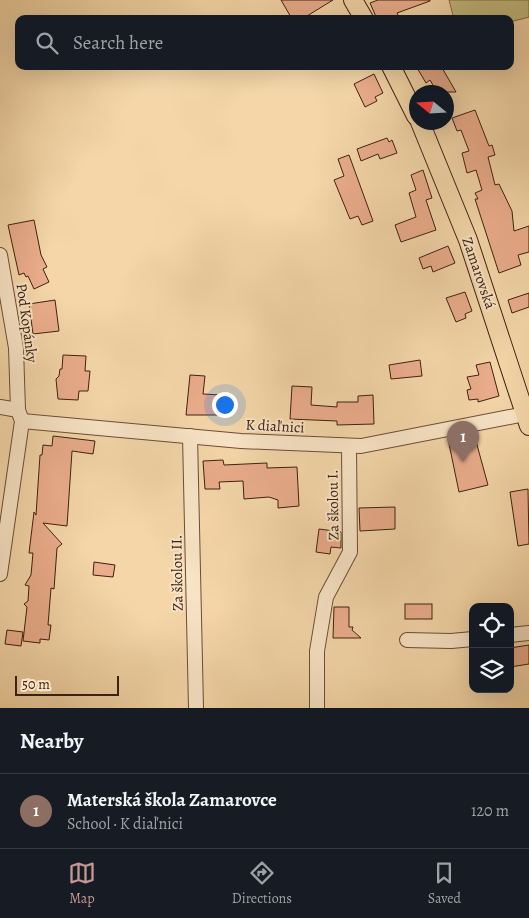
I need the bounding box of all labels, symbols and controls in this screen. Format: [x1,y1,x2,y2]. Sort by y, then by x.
search box [15,15,514,70]
icon: search [33,29,61,57]
text: Search here [73,30,163,56]
north arrow [409,85,454,130]
street label: Zamarovská [457,234,501,312]
street label: Pod Kopánky [12,282,42,364]
your location [212,392,238,418]
street label: K diaľnici [245,414,305,438]
pin: 1 [447,421,479,462]
street label: Za školou I. [322,469,344,541]
street label: Za školou II. [166,535,188,611]
map controls [469,603,514,693]
button: locate [469,603,514,648]
button: layers [469,648,514,693]
scale bar [15,673,119,696]
text: 50 m [22,675,50,694]
text: Nearby [20,727,83,755]
text: Materská škola Zamarovce [67,787,277,813]
text: 1 [33,800,39,822]
text: 120 m [471,800,509,822]
text: School · K diaľnici [67,813,183,835]
tab: Map [68,859,96,908]
tab: Directions [232,859,292,908]
tab: Saved [428,859,461,908]

